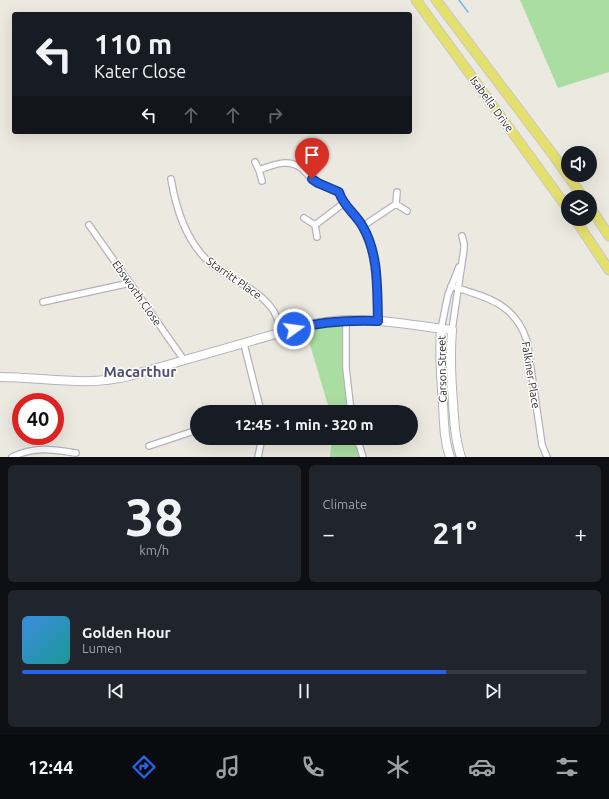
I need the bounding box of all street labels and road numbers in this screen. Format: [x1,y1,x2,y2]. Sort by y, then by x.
street label: Isabella Drive [468,74,516,134]
street label: Starritt Place [204,255,264,301]
street label: Ebsworth Close [110,258,164,328]
street label: Carson Street [435,335,449,403]
street label: Falkiner Place [520,341,542,409]

